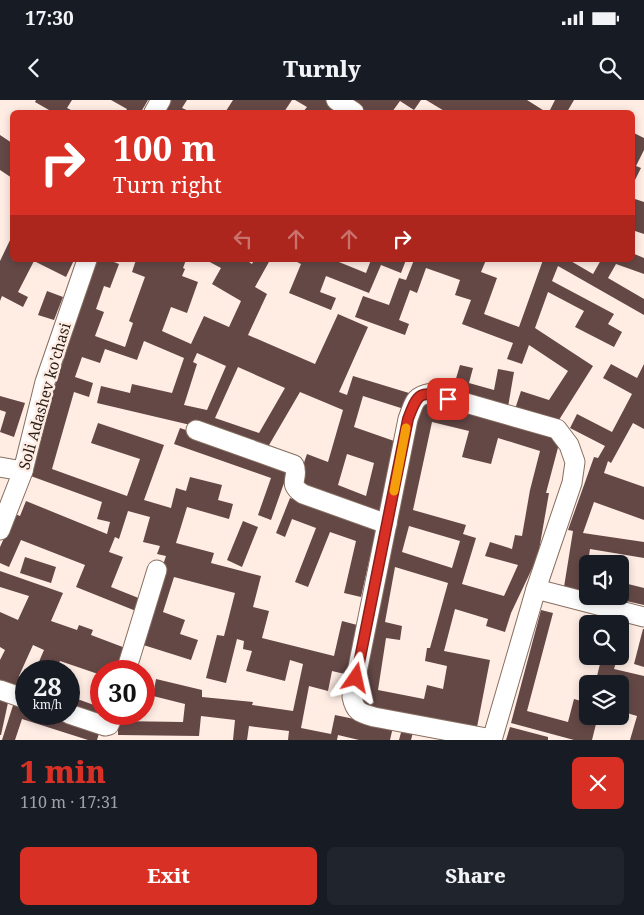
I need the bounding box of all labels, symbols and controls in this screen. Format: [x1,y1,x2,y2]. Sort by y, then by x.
text: 17:30 [25,5,74,31]
text: Turnly [283,53,361,83]
icon: back [20,54,48,82]
icon: search [596,54,624,82]
text: 100 m [113,124,216,171]
icon: right [30,130,95,195]
text: Turn right [113,169,222,199]
icon: left [229,225,257,253]
icon: ahead [282,225,310,253]
icon: ahead [335,225,363,253]
icon: right [388,225,416,253]
street label: Soli Adashev ko'chasi [13,320,75,472]
pin [427,378,469,420]
icon: arrive [434,385,462,413]
map controls [579,555,629,725]
button: sound [579,555,629,605]
button: search [579,615,629,665]
position arrow [329,651,381,703]
speed limit sign: 30 [90,660,155,725]
text: 28 [33,669,62,703]
button: layers [579,675,629,725]
text: km/h [33,696,62,713]
text: 1 min [20,751,106,792]
button: close [572,757,624,809]
text: 110 m · 17:31 [20,791,119,813]
button: Exit [20,847,317,905]
button: Share [327,847,624,905]

